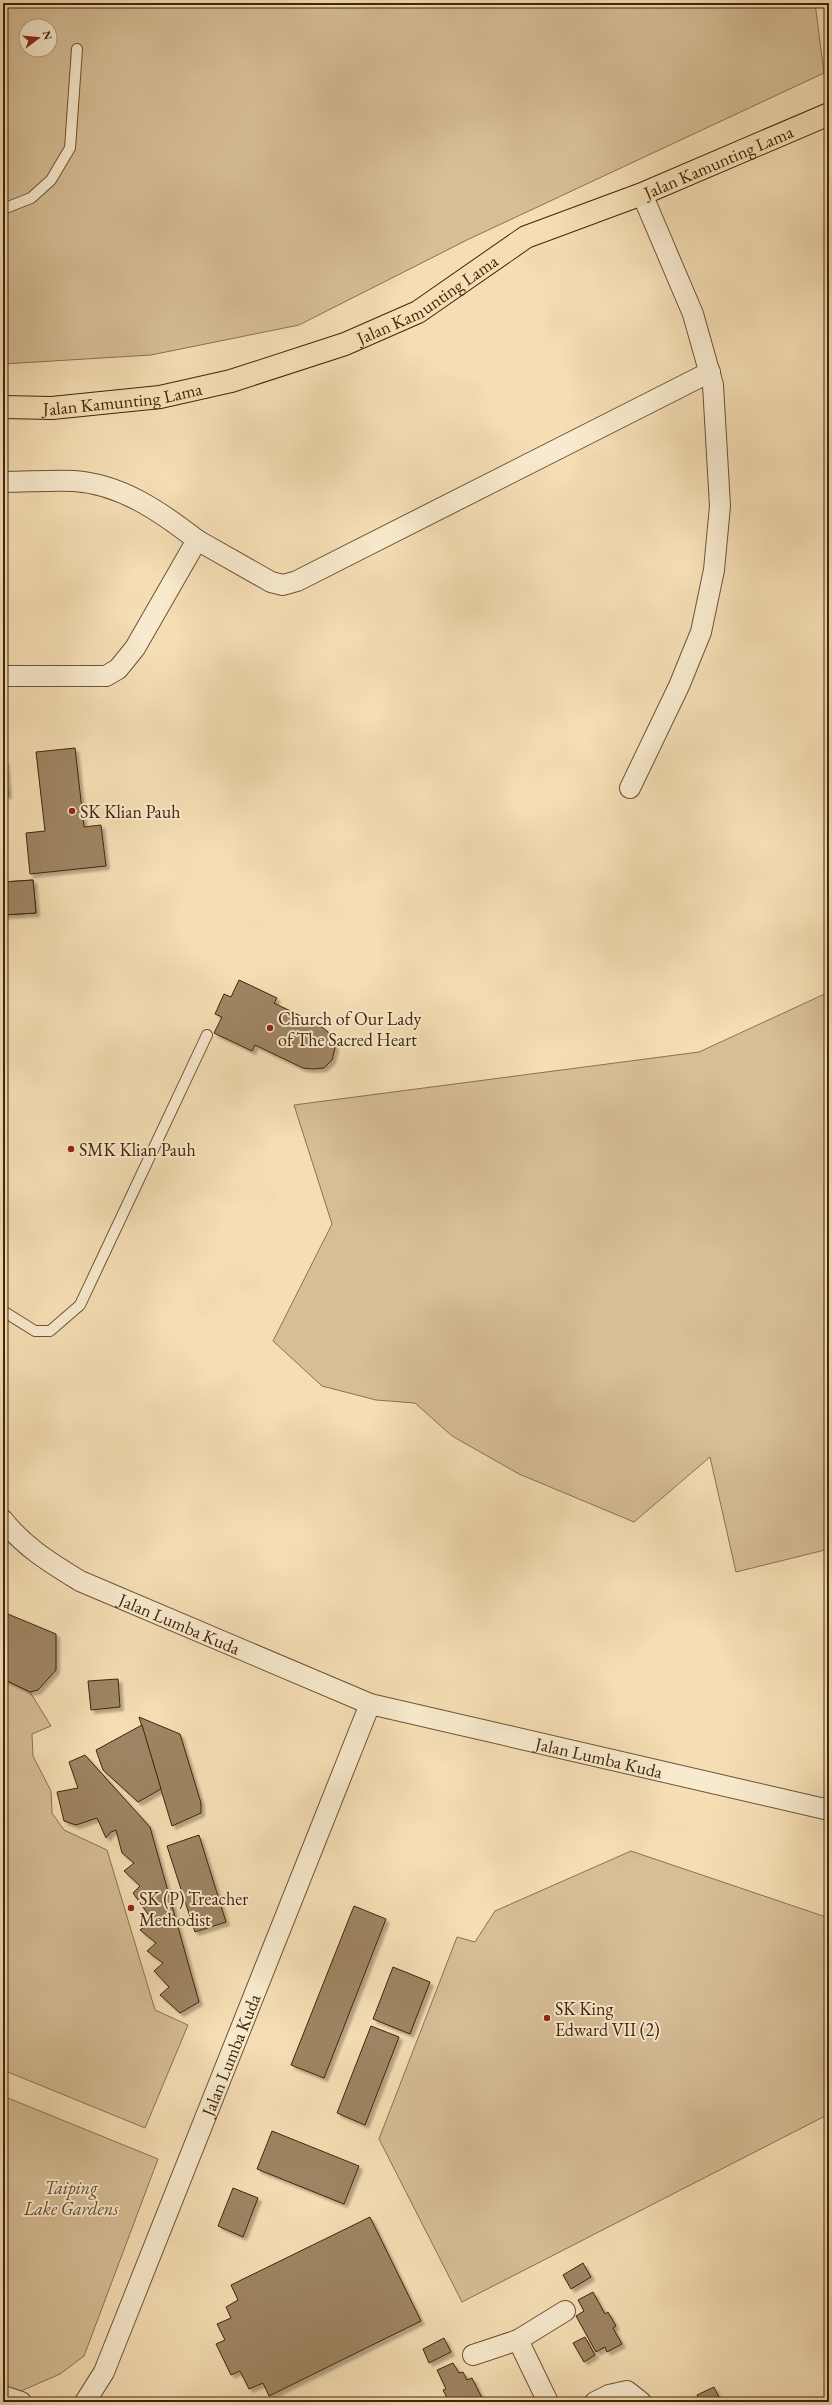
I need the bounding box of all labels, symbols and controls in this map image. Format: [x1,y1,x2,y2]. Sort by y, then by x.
north arrow [18,18,58,58]
text: N [40,29,56,42]
street label: Jalan Kamunting Lama [638,119,797,204]
street label: Jalan Kamunting Lama [351,248,503,350]
street label: Jalan Kamunting Lama [41,376,205,420]
place label: SK Klian Pauh [80,800,180,823]
marker: SK Klian Pauh [67,806,77,816]
place label: Church of Our Lady of The Sacred Heart [278,1007,422,1051]
marker: Church of Our Lady of The Sacred Heart [265,1023,275,1033]
place label: SMK Klian Pauh [79,1138,196,1161]
marker: SMK Klian Pauh [66,1144,76,1154]
street label: Jalan Lumba Kuda [114,1587,245,1659]
street label: Jalan Lumba Kuda [531,1731,666,1783]
place label: SK (P) Treacher Methodist [139,1887,248,1931]
marker: SK (P) Treacher Methodist [126,1903,136,1913]
street label: Jalan Lumba Kuda [195,1989,265,2121]
place label: SK King Edward VII (2) [555,1997,660,2041]
marker: SK King Edward VII (2) [542,2013,552,2023]
park label: Taiping Lake Gardens [23,2176,119,2220]

